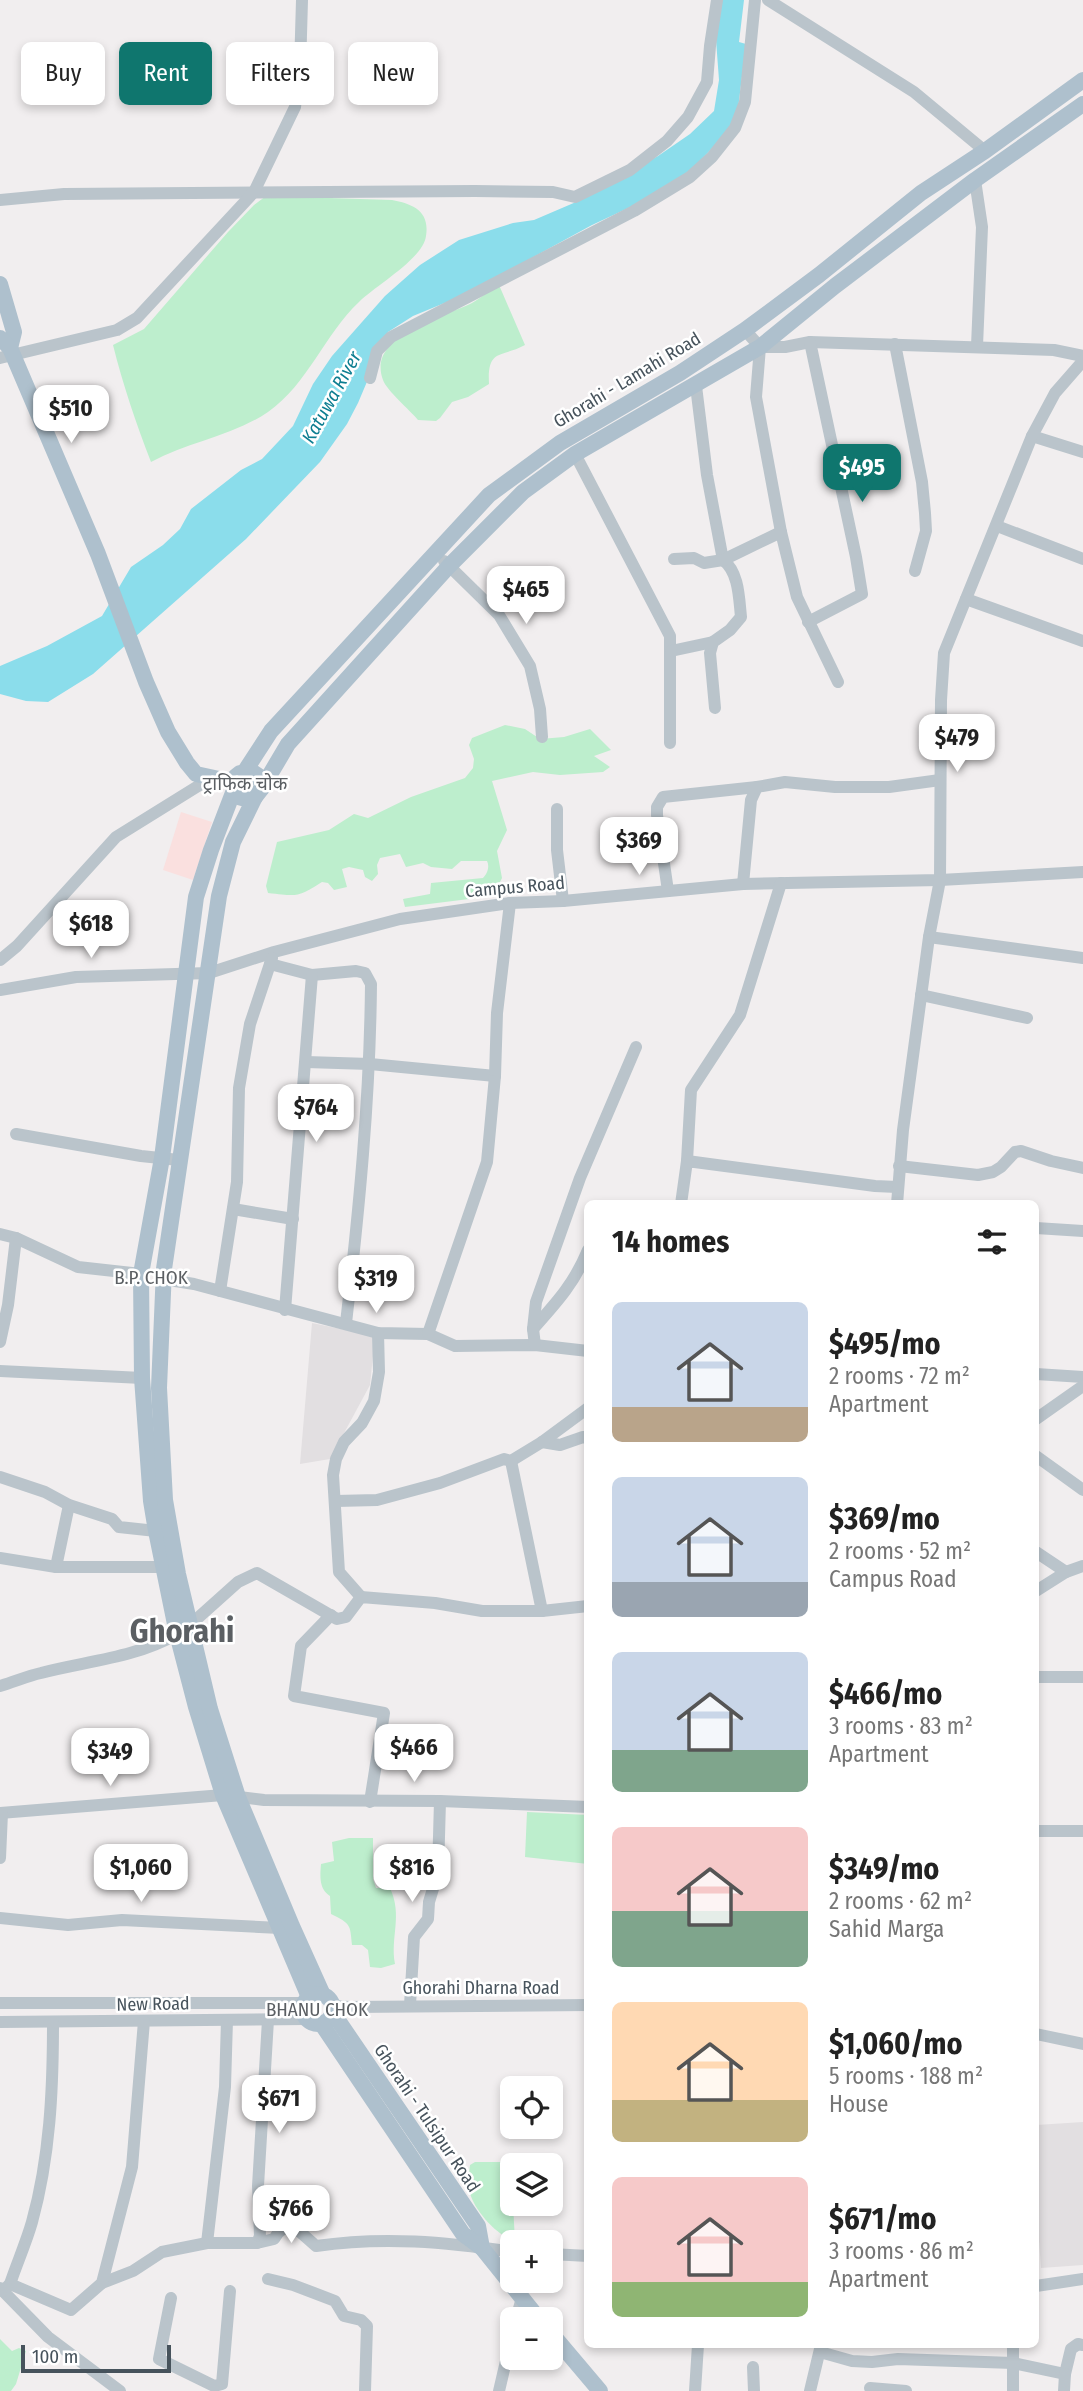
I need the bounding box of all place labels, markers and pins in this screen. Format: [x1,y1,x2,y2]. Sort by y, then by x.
pin: $510 [30,386,112,445]
pin: $495 [821,444,903,504]
pin: $465 [485,566,567,626]
pin: $479 [916,714,998,774]
pin: $369 [598,818,680,877]
pin: $618 [50,900,132,960]
pin: $764 [275,1084,357,1144]
pin: $319 [335,1256,417,1315]
pin: $466 [373,1724,455,1784]
pin: $349 [69,1728,151,1788]
pin: $1,060 [84,1844,198,1904]
pin: $816 [371,1844,453,1904]
pin: $671 [238,2076,320,2135]
pin: $766 [250,2186,332,2245]

